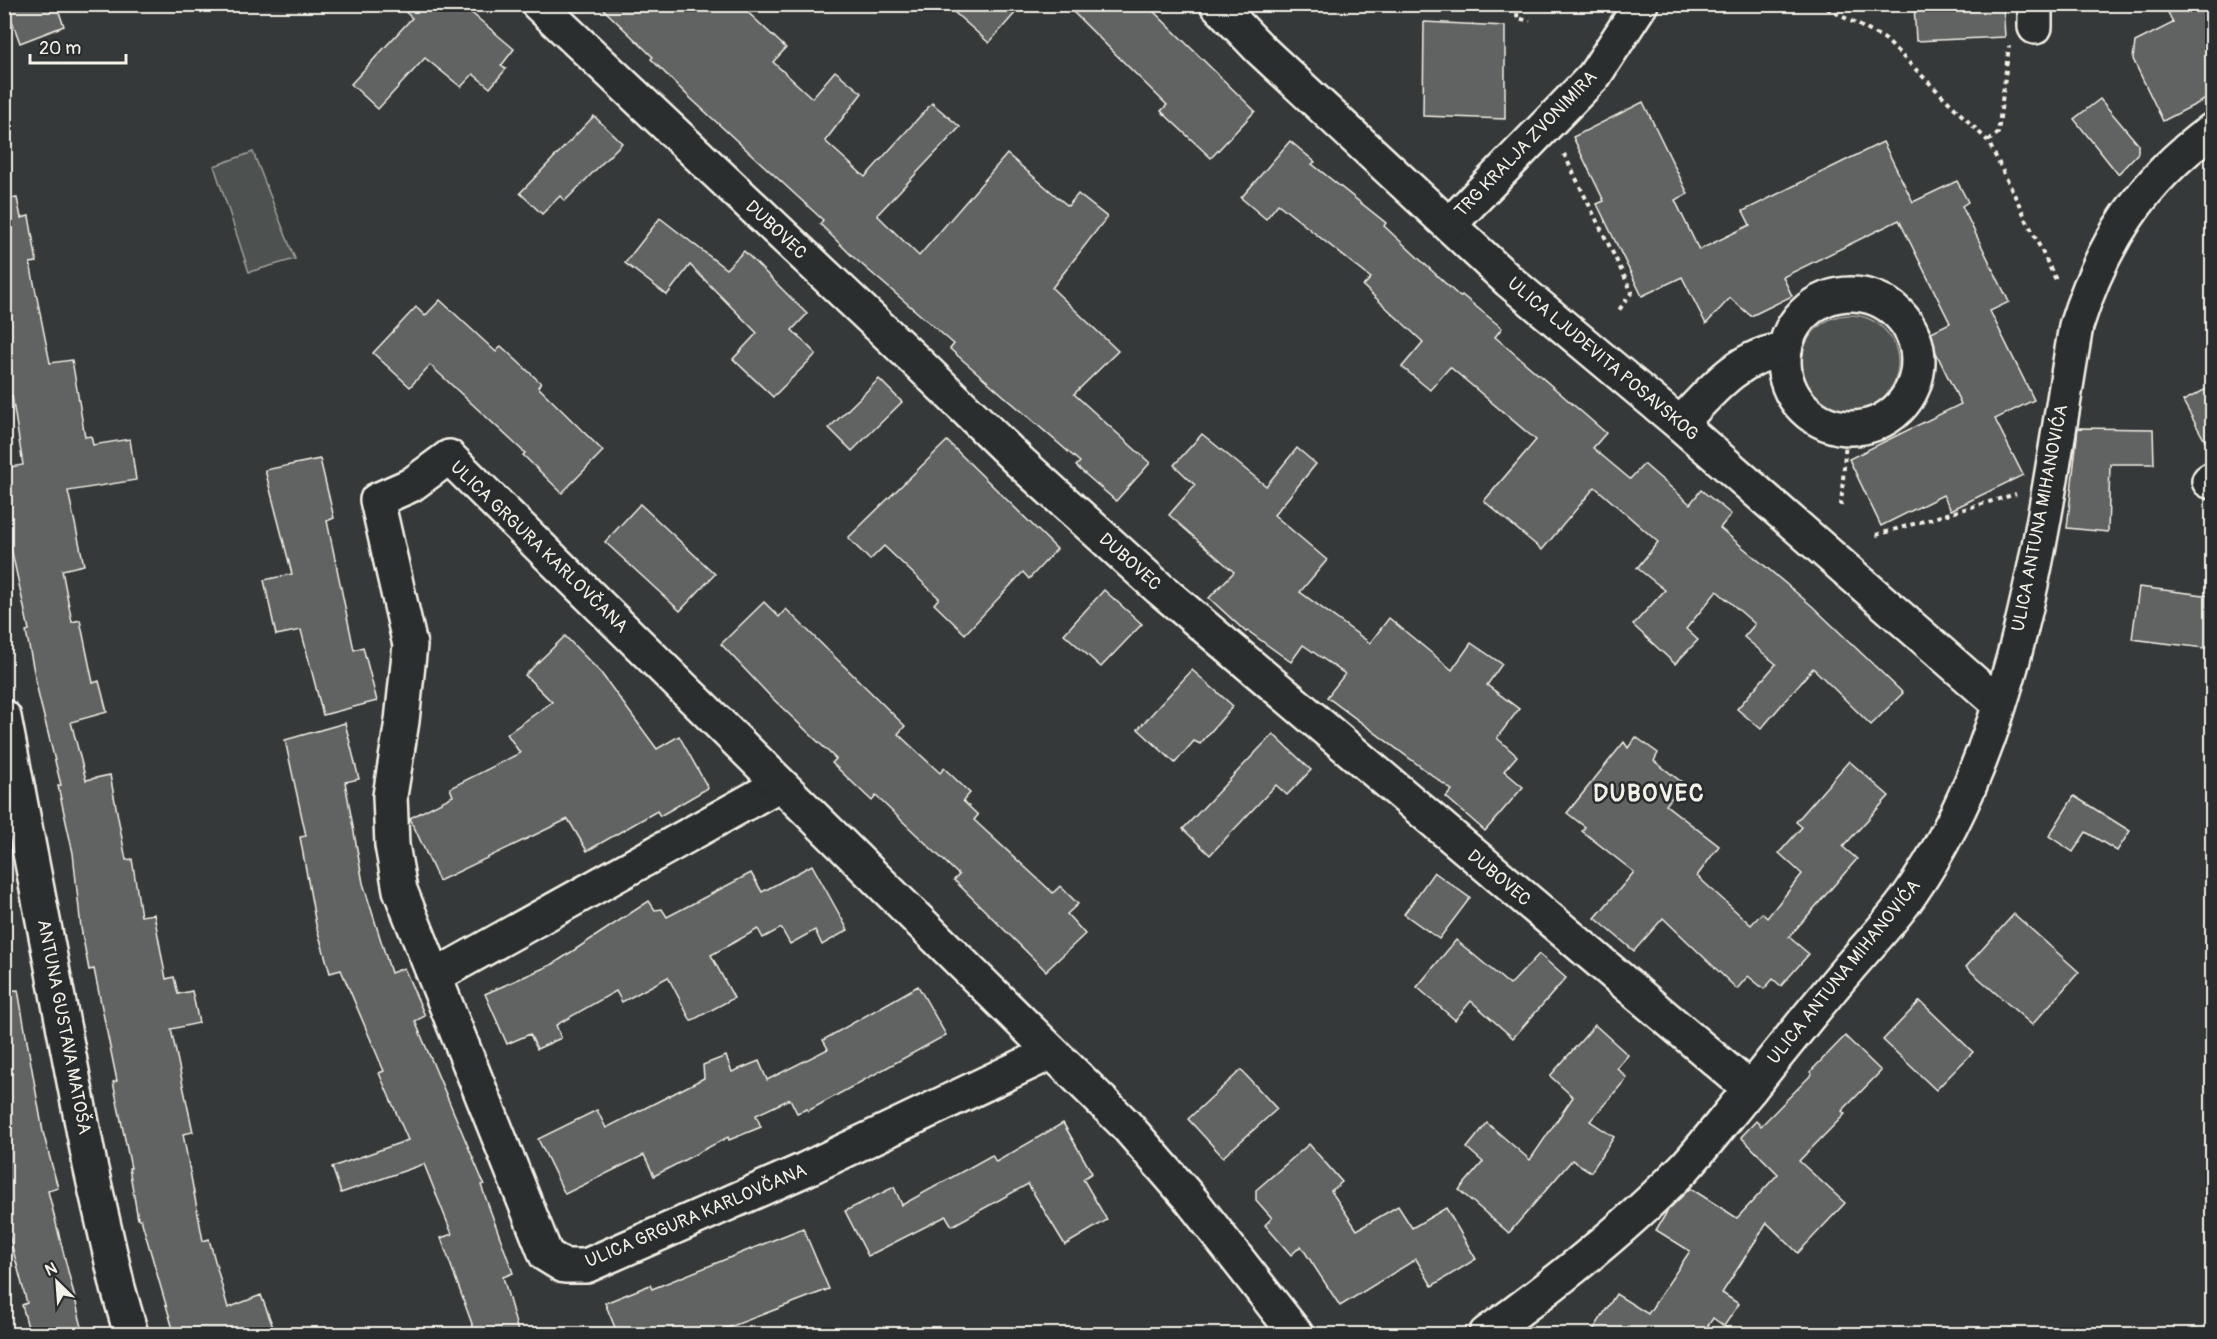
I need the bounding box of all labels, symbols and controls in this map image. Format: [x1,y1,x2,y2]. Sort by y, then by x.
scale bar [30,27,126,65]
text: 20 m [39,37,81,60]
street label: TRG KRALJA ZVONIMIRA [1450,65,1602,222]
street label: DUBOVEC [740,196,812,264]
street label: ULICA LJUDEVITA POSAVSKOG [1503,272,1703,446]
street label: ULICA ANTUNA MIHANOVIĆA [2007,402,2073,634]
street label: ULICA GRGURA KARLOVČANA [445,456,633,638]
street label: DUBOVEC [1094,528,1166,596]
district label: DUBOVEC [1593,779,1705,808]
street label: DUBOVEC [1462,845,1536,911]
street label: ULICA ANTUNA MIHANOVIĆA [1762,875,1926,1069]
street label: ANTUNA GUSTAVA MATOŠA [32,917,97,1137]
street label: ULICA GRGURA KARLOVČANA [582,1159,810,1273]
north arrow [27,1252,87,1312]
text: N [42,1258,60,1281]

